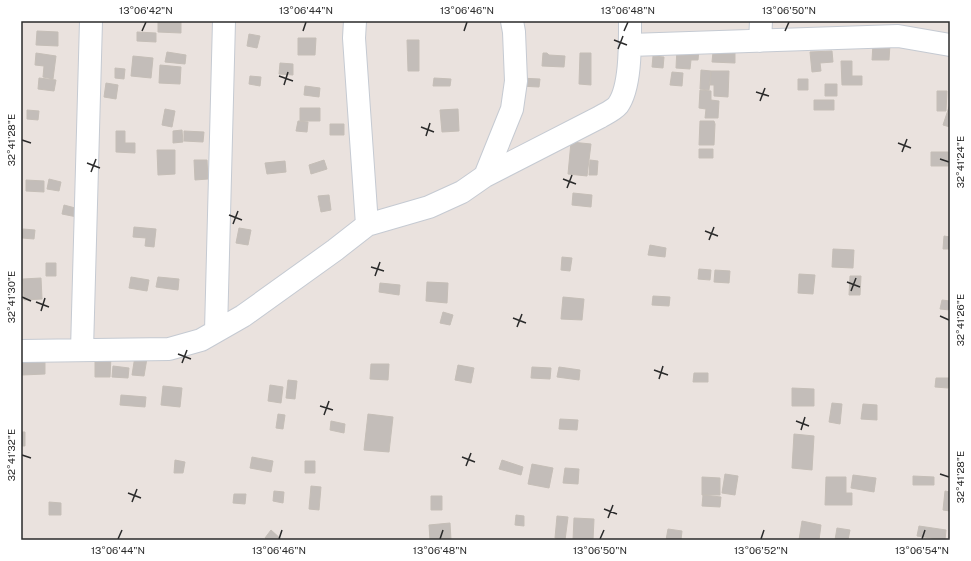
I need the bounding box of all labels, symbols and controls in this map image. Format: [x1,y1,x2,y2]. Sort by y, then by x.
text: 13°06'42"N [119,4,173,16]
text: 13°06'44"N [279,4,333,16]
text: 13°06'46"N [440,4,494,16]
text: 13°06'48"N [601,4,655,16]
text: 13°06'50"N [762,4,816,16]
text: 32°41'28"E [5,114,17,166]
text: 32°41'24"E [954,136,966,188]
text: 32°41'30"E [5,271,17,323]
text: 32°41'26"E [954,294,966,346]
text: 32°41'32"E [5,429,17,481]
text: 32°41'28"E [954,451,966,503]
text: 13°06'44"N [91,544,145,556]
text: 13°06'46"N [252,544,306,556]
text: 13°06'48"N [413,544,467,556]
text: 13°06'50"N [573,544,627,556]
text: 13°06'52"N [734,544,788,556]
text: 13°06'54"N [895,544,949,556]

